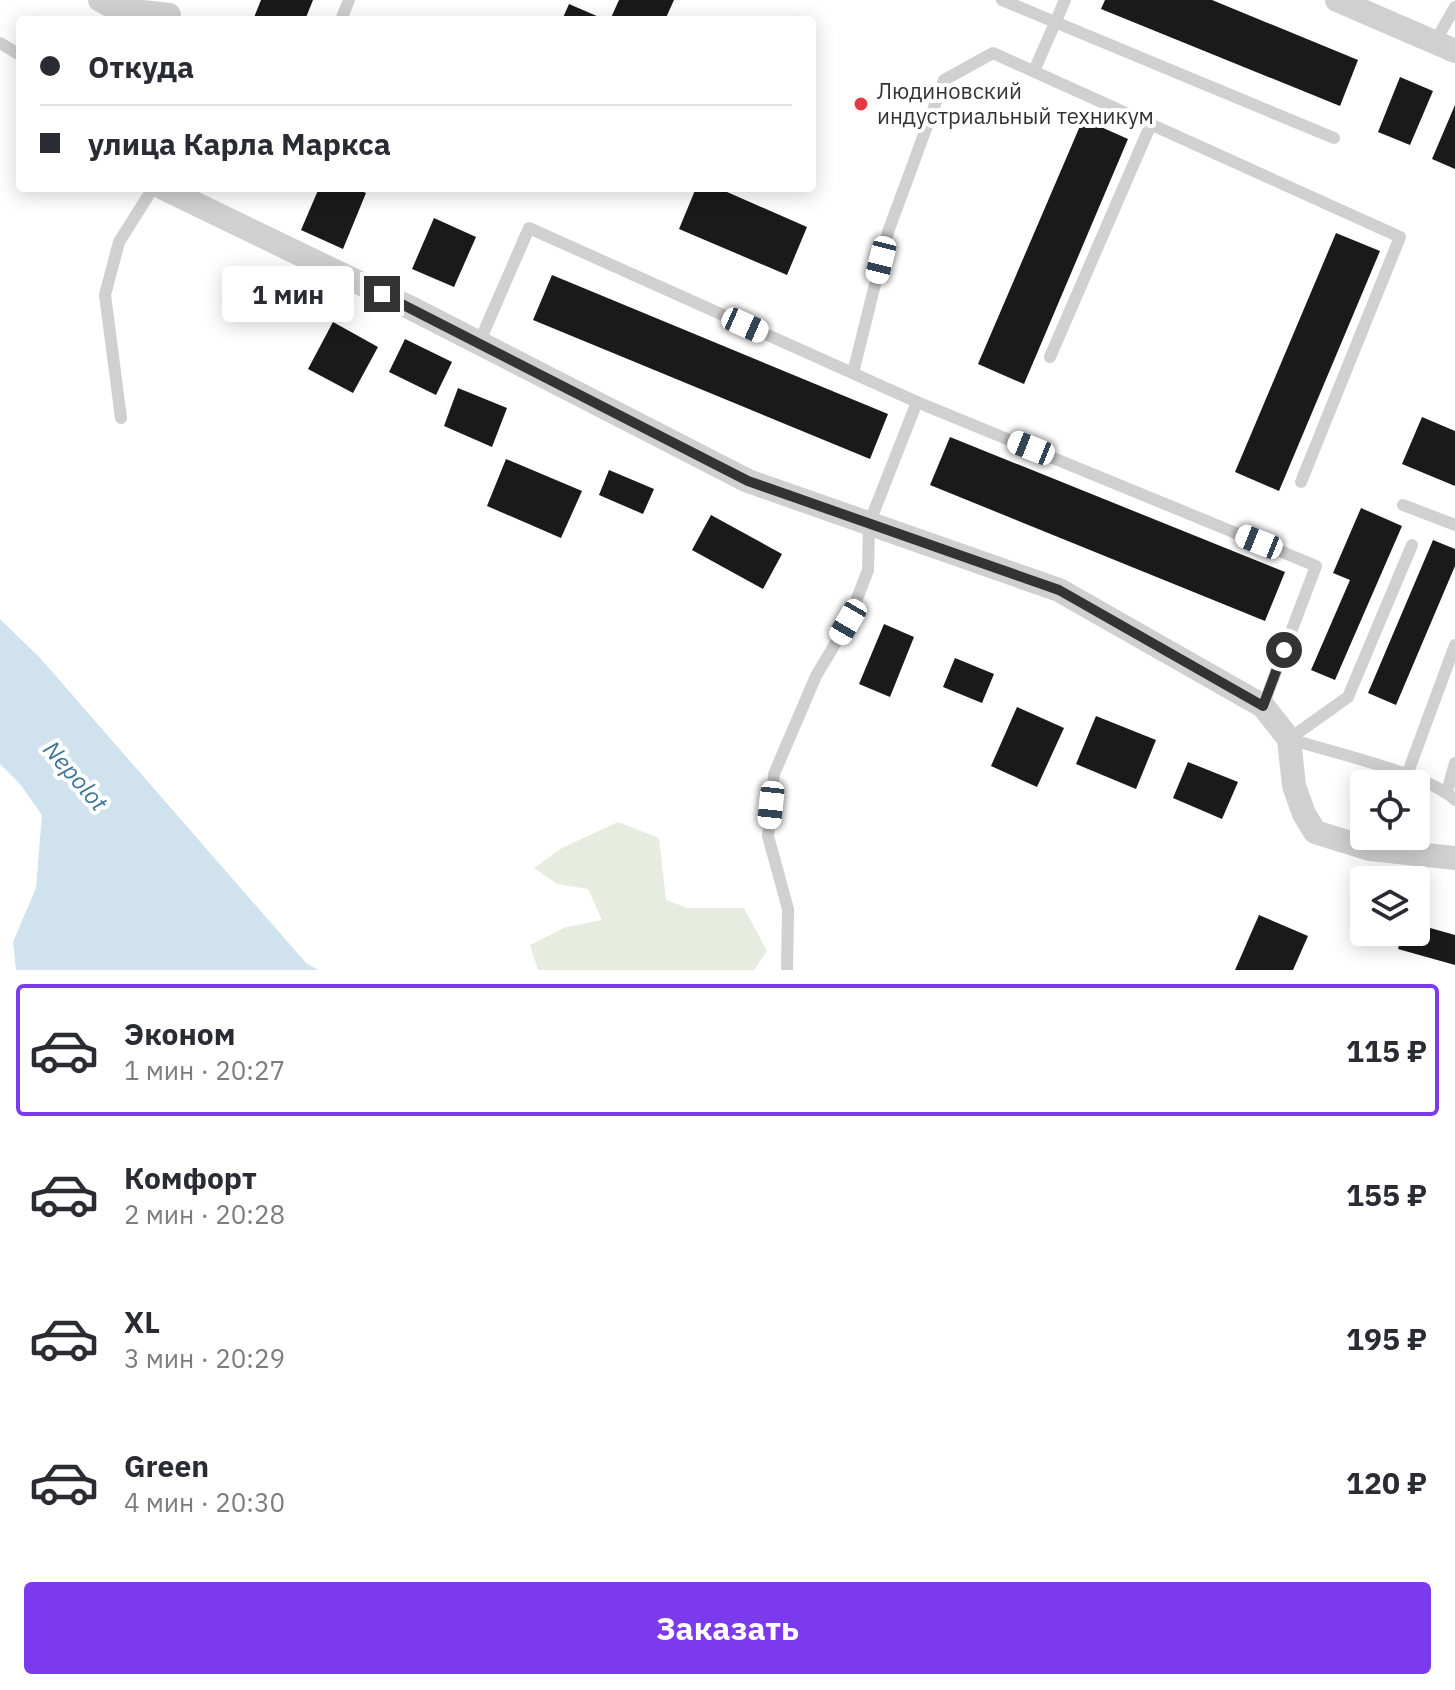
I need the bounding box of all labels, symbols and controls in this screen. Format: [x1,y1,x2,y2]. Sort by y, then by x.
text: Откуда [88,47,194,86]
place label: Людиновский индустриальный техникум [877,76,1154,130]
marker: Людиновский индустриальный техникум [852,95,870,113]
text: улица Карла Маркса [88,124,391,163]
car [864,234,898,286]
callout: 1 мин [222,266,354,322]
route end [364,276,400,312]
text: 1 мин [252,277,324,311]
car [718,304,772,346]
car [1004,428,1058,468]
car [1232,522,1286,562]
car [826,595,870,649]
route start [1266,632,1302,668]
water label: Nepolot [37,734,116,818]
map controls [1350,770,1430,946]
button: locate [1350,770,1430,850]
car [757,780,785,830]
button: layers [1350,866,1430,946]
icon: car [28,1014,100,1086]
text: Эконом [124,1014,235,1053]
text: 115 ₽ [1346,1031,1427,1070]
text: 1 мин · 20:27 [124,1053,285,1087]
icon: car [28,1158,100,1230]
text: Комфорт [124,1158,257,1197]
text: 155 ₽ [1346,1175,1427,1214]
text: 2 мин · 20:28 [124,1197,285,1231]
icon: car [28,1302,100,1374]
text: XL [124,1302,160,1341]
text: 195 ₽ [1346,1319,1427,1358]
text: 3 мин · 20:29 [124,1341,285,1375]
icon: car [28,1446,100,1518]
text: Green [124,1446,209,1485]
text: 120 ₽ [1346,1463,1427,1502]
text: 4 мин · 20:30 [124,1485,285,1519]
button: Заказать [24,1582,1431,1674]

